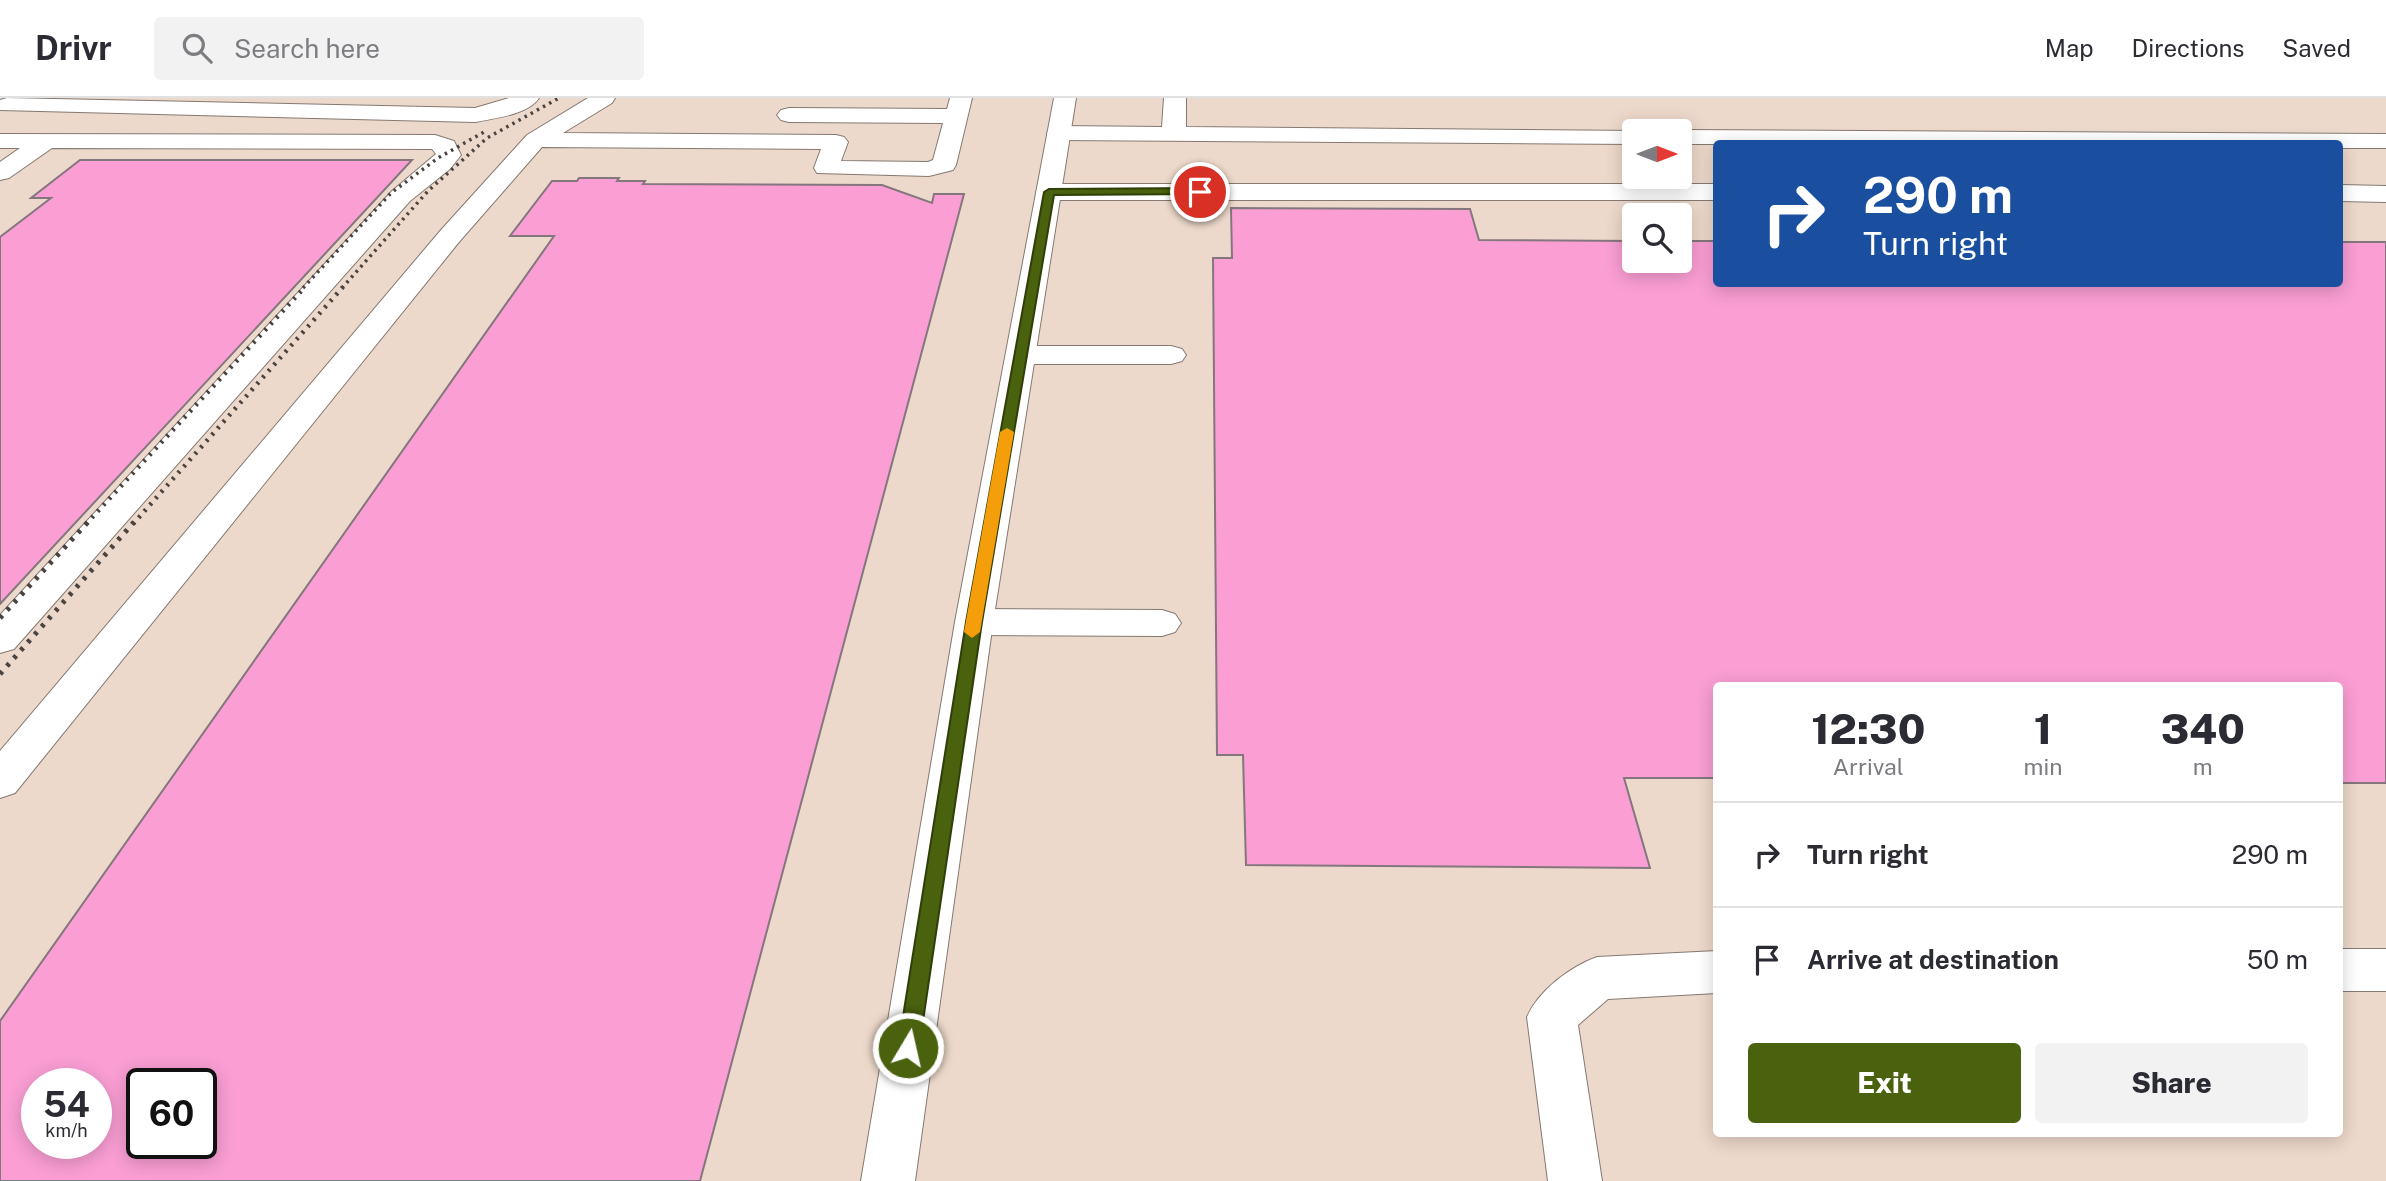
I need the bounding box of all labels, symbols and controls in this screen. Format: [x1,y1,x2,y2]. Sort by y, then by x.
search box [154,17,644,80]
text: Drivr [35,29,112,67]
icon: search [178,29,216,67]
text: Search here [234,33,380,64]
text: Map [2045,34,2094,62]
text: Directions [2132,34,2244,62]
text: Saved [2282,34,2351,62]
north arrow [1622,119,1692,189]
map controls [1622,119,1692,273]
pin [1170,162,1230,222]
text: 290 m [1863,166,2013,224]
icon: right [1748,168,1839,259]
icon: arrive [1181,173,1219,211]
button: search [1622,203,1692,273]
text: Turn right [1863,225,2008,262]
text: 12:30 [1811,704,1925,753]
text: 1 [2034,704,2052,753]
text: 340 [2161,704,2245,753]
text: Arrival [1833,753,1904,780]
text: min [2023,753,2063,780]
text: m [2193,753,2213,780]
icon: right [1748,836,1786,874]
text: Turn right [1807,839,1929,870]
text: 290 m [2232,839,2308,870]
icon: arrive [1748,941,1786,979]
text: Arrive at destination [1807,944,2059,975]
text: 50 m [2247,944,2308,975]
position arrow [871,1011,945,1085]
button: Exit [1748,1043,2021,1123]
button: Share [2035,1043,2308,1123]
speed limit sign: 60 [126,1068,217,1159]
text: 54 [43,1084,90,1125]
text: km/h [45,1120,88,1141]

